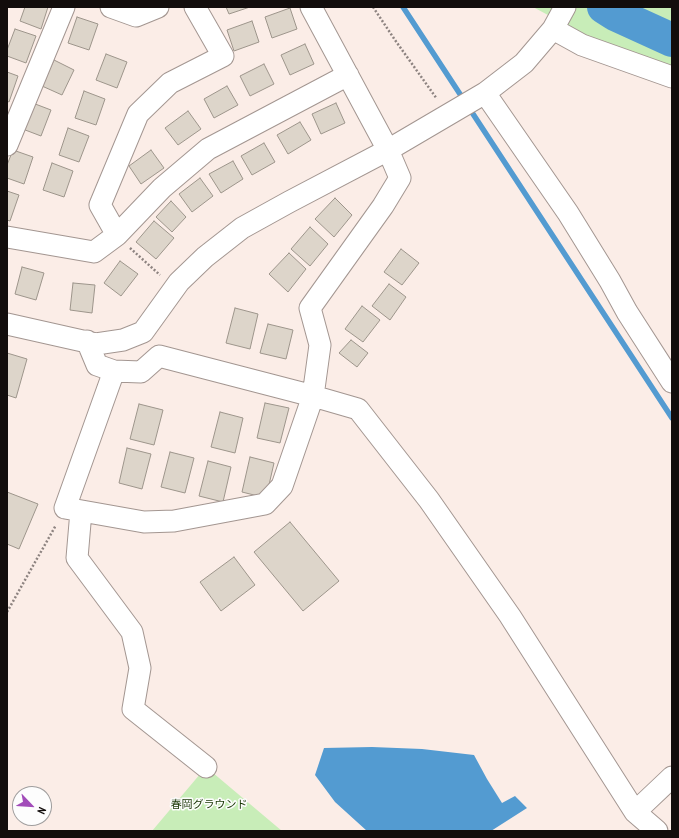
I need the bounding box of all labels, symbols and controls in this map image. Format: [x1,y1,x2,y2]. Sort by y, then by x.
north arrow [12,786,52,826]
park label: 春岡グラウンド [171,798,247,812]
text: N [34,805,50,816]

